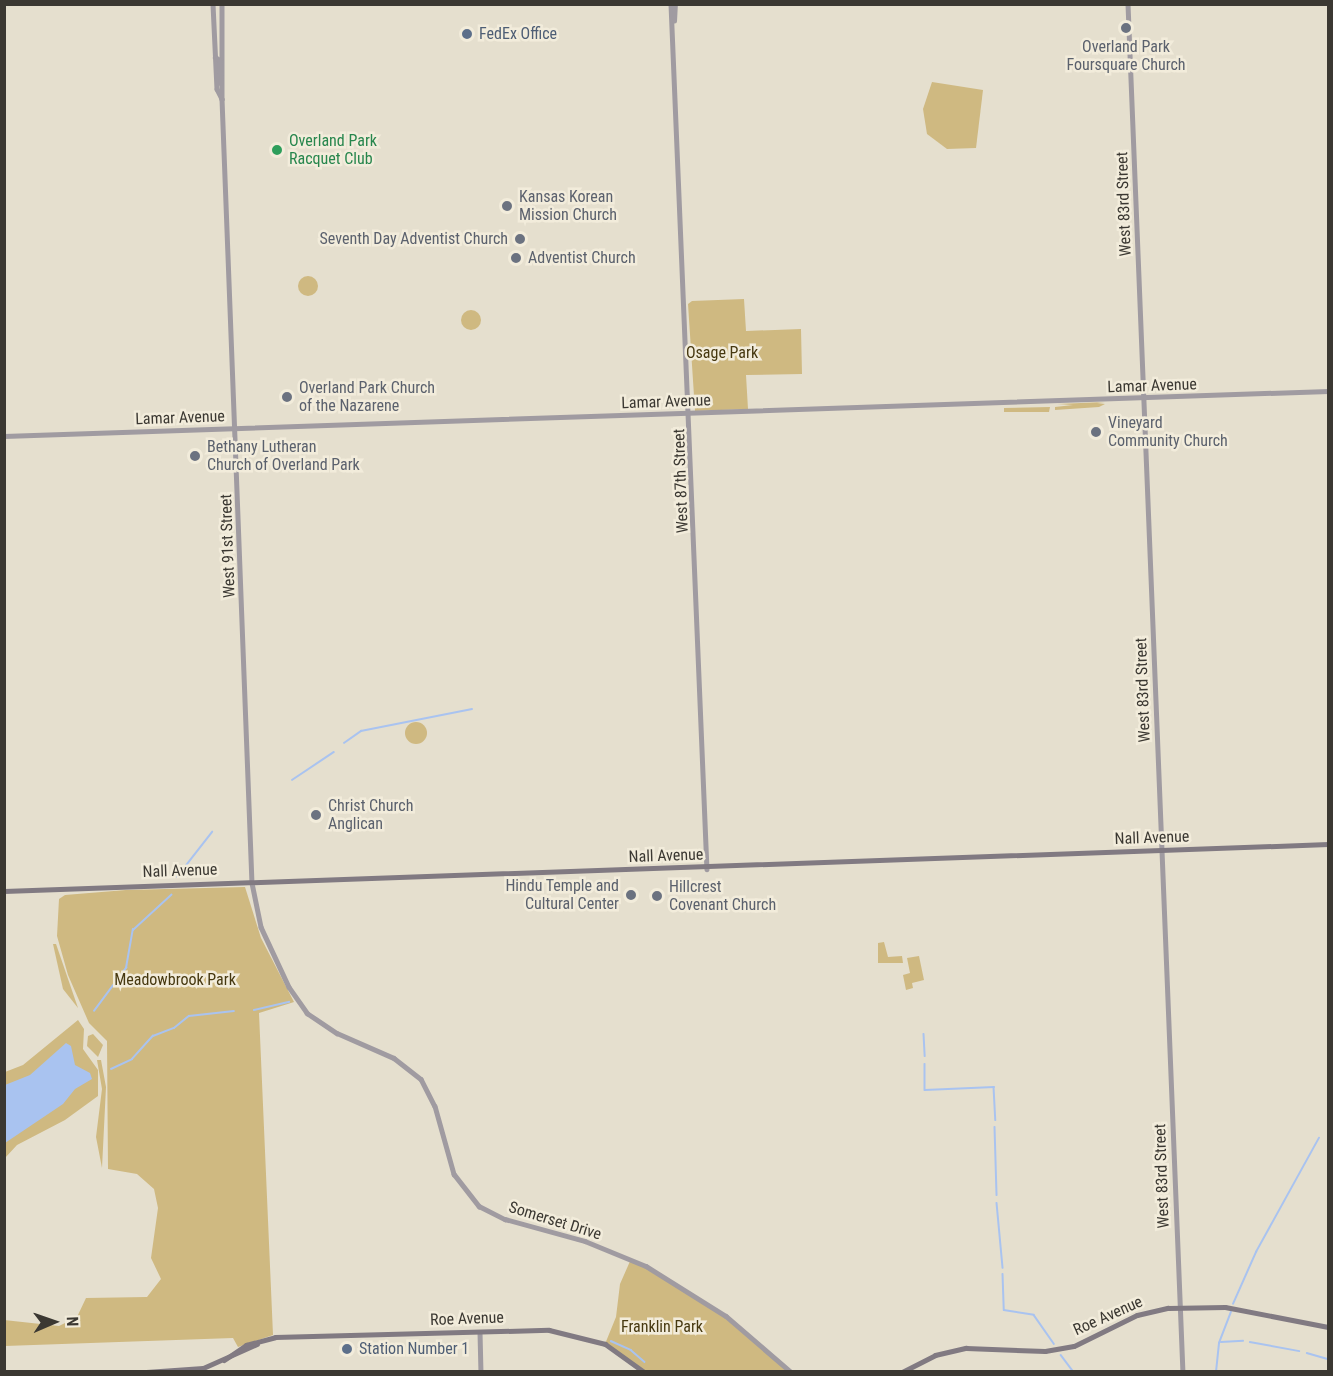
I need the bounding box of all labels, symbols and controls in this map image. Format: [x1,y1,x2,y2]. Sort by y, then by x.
marker: Overland Park Foursquare Church [1119,21,1133,35]
place label: FedEx Office [479,24,557,44]
marker: FedEx Office [460,27,474,41]
place label: Overland Park Foursquare Church [1066,37,1186,75]
place label: Overland Park Racquet Club [289,131,377,169]
marker: Overland Park Racquet Club [270,143,284,157]
street label: West 83rd Street [1113,151,1135,257]
place label: Kansas Korean Mission Church [519,187,617,225]
marker: Kansas Korean Mission Church [500,199,514,213]
place label: Seventh Day Adventist Church [320,229,508,249]
marker: Seventh Day Adventist Church [513,232,527,246]
place label: Adventist Church [528,248,636,268]
marker: Adventist Church [509,251,523,265]
park label: Osage Park [686,343,758,363]
street label: Lamar Avenue [1107,375,1197,397]
place label: Overland Park Church of the Nazarene [299,378,435,416]
marker: Overland Park Church of the Nazarene [280,390,294,404]
street label: Lamar Avenue [621,391,711,413]
street label: Lamar Avenue [135,407,225,429]
place label: Vineyard Community Church [1108,413,1228,451]
marker: Vineyard Community Church [1089,425,1103,439]
street label: West 87th Street [670,428,692,534]
place label: Bethany Lutheran Church of Overland Park [207,437,360,475]
marker: Bethany Lutheran Church of Overland Park [188,449,202,463]
street label: West 91st Street [217,494,239,598]
street label: West 83rd Street [1132,637,1154,743]
place label: Christ Church Anglican [328,796,413,834]
marker: Christ Church Anglican [309,808,323,822]
street label: Nall Avenue [1114,827,1190,849]
street label: Nall Avenue [628,845,704,867]
street label: Nall Avenue [142,860,218,882]
place label: Hindu Temple and Cultural Center [505,876,619,914]
place label: Hillcrest Covenant Church [669,877,776,915]
marker: Hindu Temple and Cultural Center [624,888,638,902]
marker: Hillcrest Covenant Church [650,889,664,903]
park label: Meadowbrook Park [114,970,236,990]
street label: West 83rd Street [1151,1123,1173,1229]
street label: Somerset Drive [506,1198,604,1244]
north arrow [24,1292,84,1352]
street label: Roe Avenue [1070,1292,1146,1340]
street label: Roe Avenue [430,1308,504,1330]
text: N [63,1316,82,1327]
park label: Franklin Park [621,1317,703,1337]
place label: Station Number 1 [359,1339,469,1359]
marker: Station Number 1 [340,1342,354,1356]

